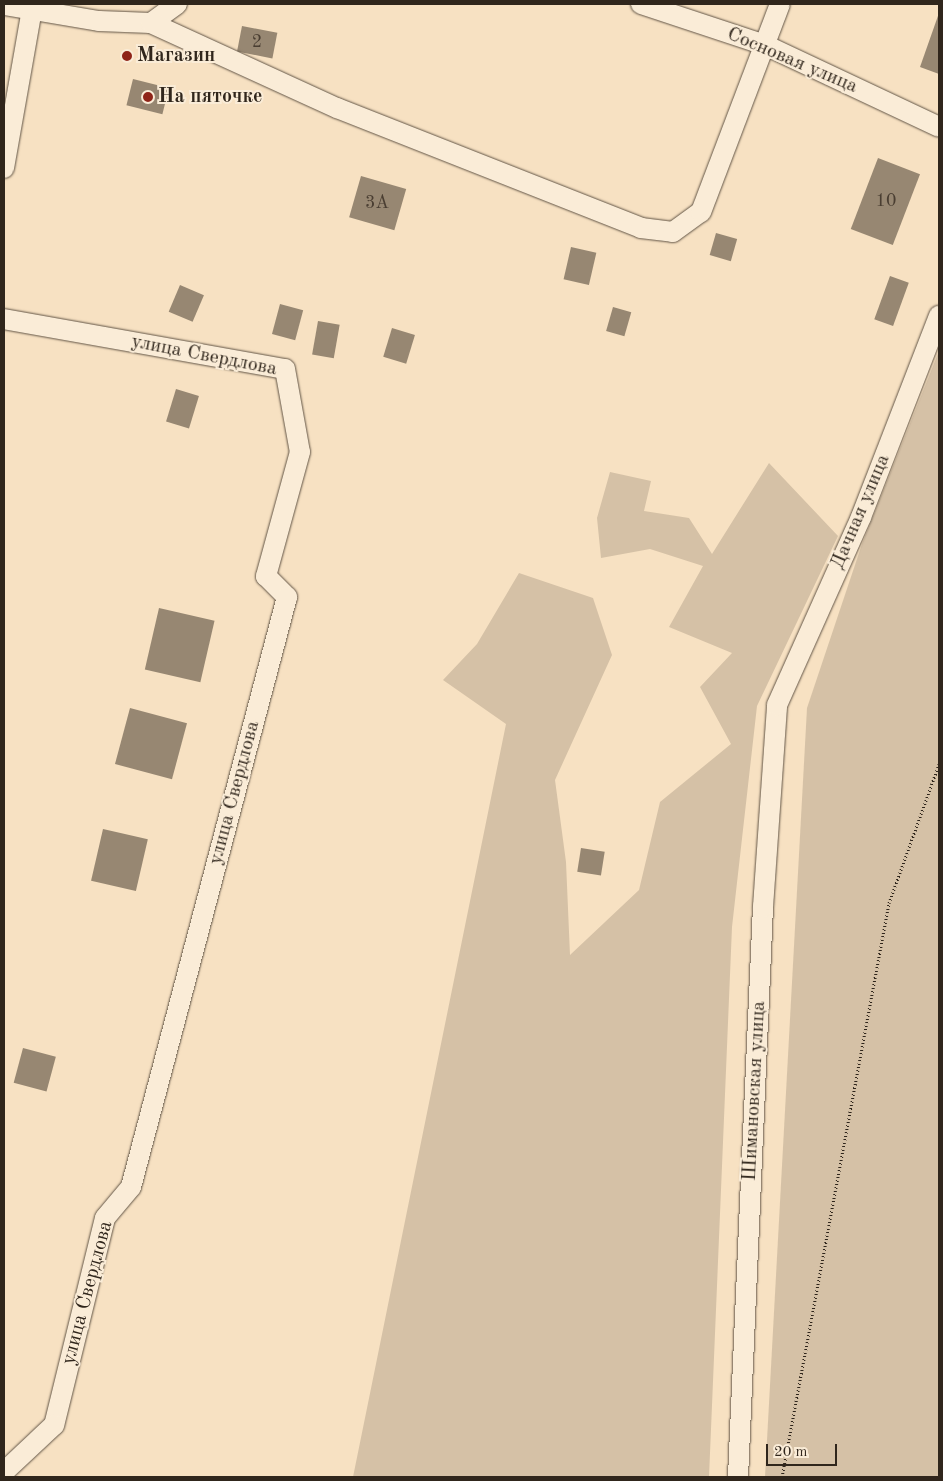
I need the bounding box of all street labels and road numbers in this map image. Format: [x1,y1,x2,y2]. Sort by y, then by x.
street label: Сосновая улица [723,23,861,99]
street label: улица Свердлова [129,330,279,382]
street label: Дачная улица [826,451,896,573]
street label: улица Свердлова [204,718,266,868]
street label: Шимановская улица [738,1000,772,1182]
street label: улица Свердлова [57,1218,119,1368]

